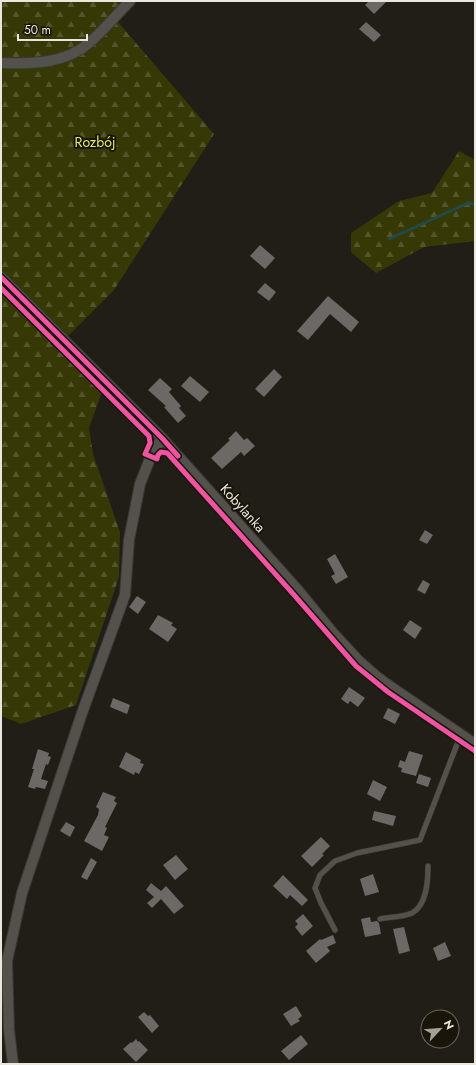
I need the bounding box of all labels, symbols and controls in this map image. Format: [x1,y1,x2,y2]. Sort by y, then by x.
scale bar [18,16,87,42]
text: 50 m [24,21,51,39]
park label: Rozbój [75,132,115,152]
street label: Kobylanka [216,479,270,537]
north arrow [420,1009,460,1049]
text: N [440,1017,458,1032]

